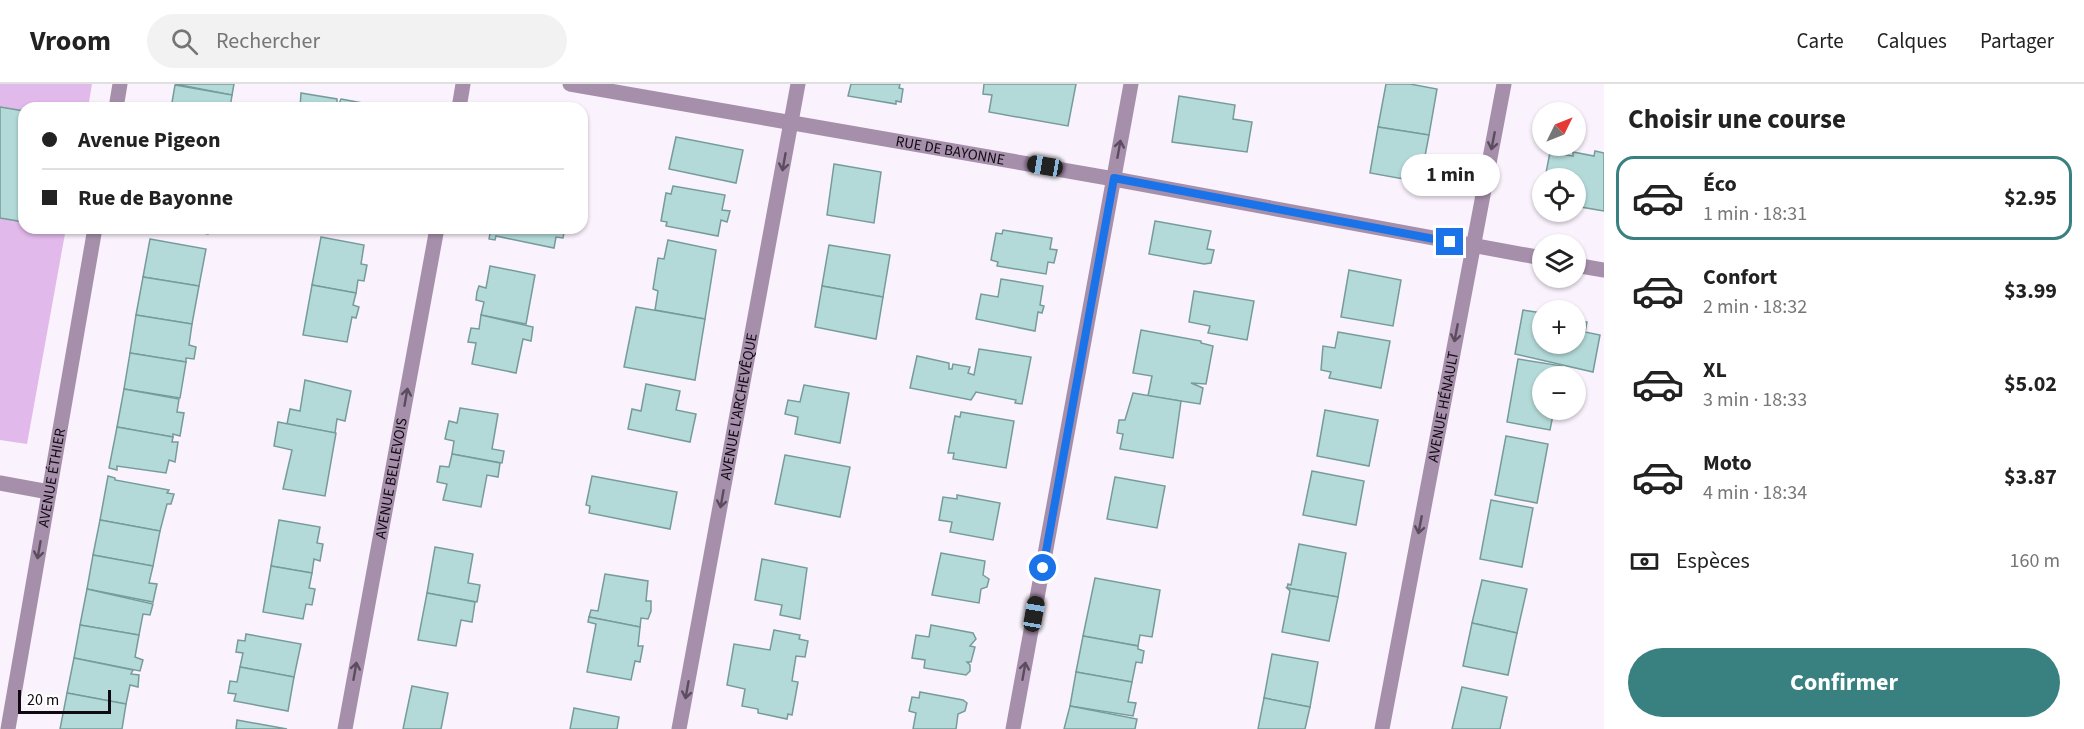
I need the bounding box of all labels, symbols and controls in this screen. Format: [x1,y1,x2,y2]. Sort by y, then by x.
search box [147,14,567,68]
text: Vroom [30,21,111,61]
icon: search [168,25,201,58]
text: Rechercher [216,25,320,57]
text: Carte [1797,26,1844,56]
text: Calques [1877,26,1947,56]
text: Partager [1980,26,2054,56]
text: Choisir une course [1628,100,1846,139]
north arrow [1532,102,1586,156]
map controls [1532,102,1586,420]
text: Avenue Pigeon [78,124,221,156]
street label: RUE DE BAYONNE [894,131,1006,171]
one-way arrow [1487,131,1498,151]
one-way arrow [1114,140,1125,159]
one-way arrow [778,152,789,171]
car [1026,154,1064,178]
callout: 1 min [1400,155,1500,197]
text: 1 min [1426,161,1475,189]
button: locate [1532,168,1586,222]
text: Éco [1703,168,1737,200]
icon: car [1631,171,1685,225]
text: Rue de Bayonne [78,182,233,214]
text: $2.95 [2004,182,2057,214]
text: 1 min · 18:31 [1703,200,1807,228]
route end [1436,228,1463,255]
button: layers [1532,234,1586,288]
text: Confort [1703,261,1777,293]
icon: car [1631,264,1685,318]
text: $3.99 [2004,275,2057,307]
text: 2 min · 18:32 [1703,293,1807,321]
button: + [1532,300,1586,354]
one-way arrow [1450,323,1461,342]
street label: AVENUE L'ARCHEVÊQUE [715,331,763,482]
street label: AVENUE HÉNAULT [1423,350,1464,464]
text: XL [1703,354,1727,386]
icon: car [1631,357,1685,411]
button: − [1532,366,1586,420]
text: $5.02 [2004,368,2057,400]
text: 3 min · 18:33 [1703,386,1807,414]
one-way arrow [400,388,411,407]
street label: AVENUE BELLEVOIS [370,416,413,541]
street label: AVENUE ÉTHIER [33,426,71,529]
text: Moto [1703,447,1752,479]
icon: car [1631,450,1685,504]
text: $3.87 [2004,461,2057,493]
text: 4 min · 18:34 [1703,479,1807,507]
one-way arrow [716,488,727,508]
one-way arrow [1414,514,1425,534]
one-way arrow [33,540,44,559]
icon: cash [1628,545,1661,578]
text: Espèces [1676,545,1750,577]
text: 160 m [2010,547,2060,575]
route start [1029,554,1056,581]
car [1022,595,1046,633]
button: Confirmer [1628,648,2060,717]
one-way arrow [350,662,361,682]
one-way arrow [1019,662,1030,682]
one-way arrow [681,680,692,700]
scale bar [18,687,111,714]
text: 20 m [27,689,59,711]

